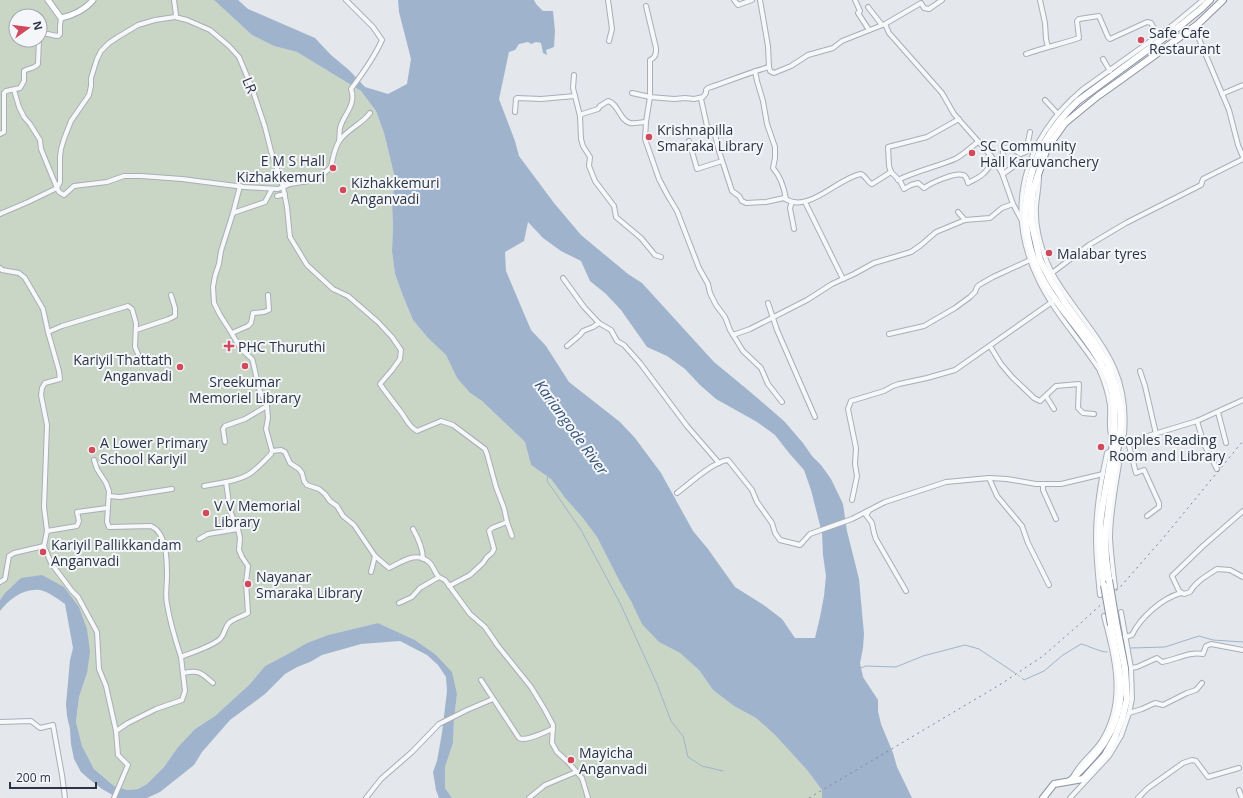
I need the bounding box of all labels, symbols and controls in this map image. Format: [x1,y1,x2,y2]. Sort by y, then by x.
north arrow [8,8,48,48]
text: N [30,19,47,32]
place label: Safe Cafe Restaurant [1149,23,1221,58]
marker: Safe Cafe Restaurant [1136,35,1146,45]
street label: LR [238,74,262,96]
place label: Krishnapilla Smaraka Library [657,120,764,155]
marker: Krishnapilla Smaraka Library [644,132,654,142]
place label: SC Community Hall Karuvanchery [980,136,1100,171]
marker: SC Community Hall Karuvanchery [967,148,977,158]
place label: E M S Hall Kizhakkemuri [237,151,325,186]
marker: E M S Hall Kizhakkemuri [328,163,338,173]
place label: Kizhakkemuri Anganvadi [351,173,439,208]
marker: Kizhakkemuri Anganvadi [338,185,348,195]
place label: Malabar tyres [1057,244,1147,263]
marker: Malabar tyres [1044,248,1054,258]
place label: PHC Thuruthi [238,337,326,356]
marker: PHC Thuruthi [223,340,235,352]
place label: Kariyil Thattath Anganvadi [73,350,172,385]
marker: Sreekumar Memoriel Library [240,361,250,371]
marker: Kariyil Thattath Anganvadi [175,362,185,372]
place label: Sreekumar Memoriel Library [189,372,302,407]
water label: Kariangode River [531,376,614,479]
place label: Peoples Reading Room and Library [1109,430,1226,465]
place label: A Lower Primary School Kariyil [100,433,208,468]
marker: Peoples Reading Room and Library [1096,442,1106,452]
marker: A Lower Primary School Kariyil [87,445,97,455]
place label: V V Memorial Library [214,496,300,531]
marker: V V Memorial Library [201,508,211,518]
place label: Kariyil Pallikkandam Anganvadi [51,535,182,570]
marker: Kariyil Pallikkandam Anganvadi [38,547,48,557]
place label: Nayanar Smaraka Library [256,567,363,602]
marker: Nayanar Smaraka Library [243,579,253,589]
place label: Mayicha Anganvadi [579,743,647,778]
marker: Mayicha Anganvadi [566,755,576,765]
scale bar [10,764,96,790]
text: 200 m [16,769,51,786]

